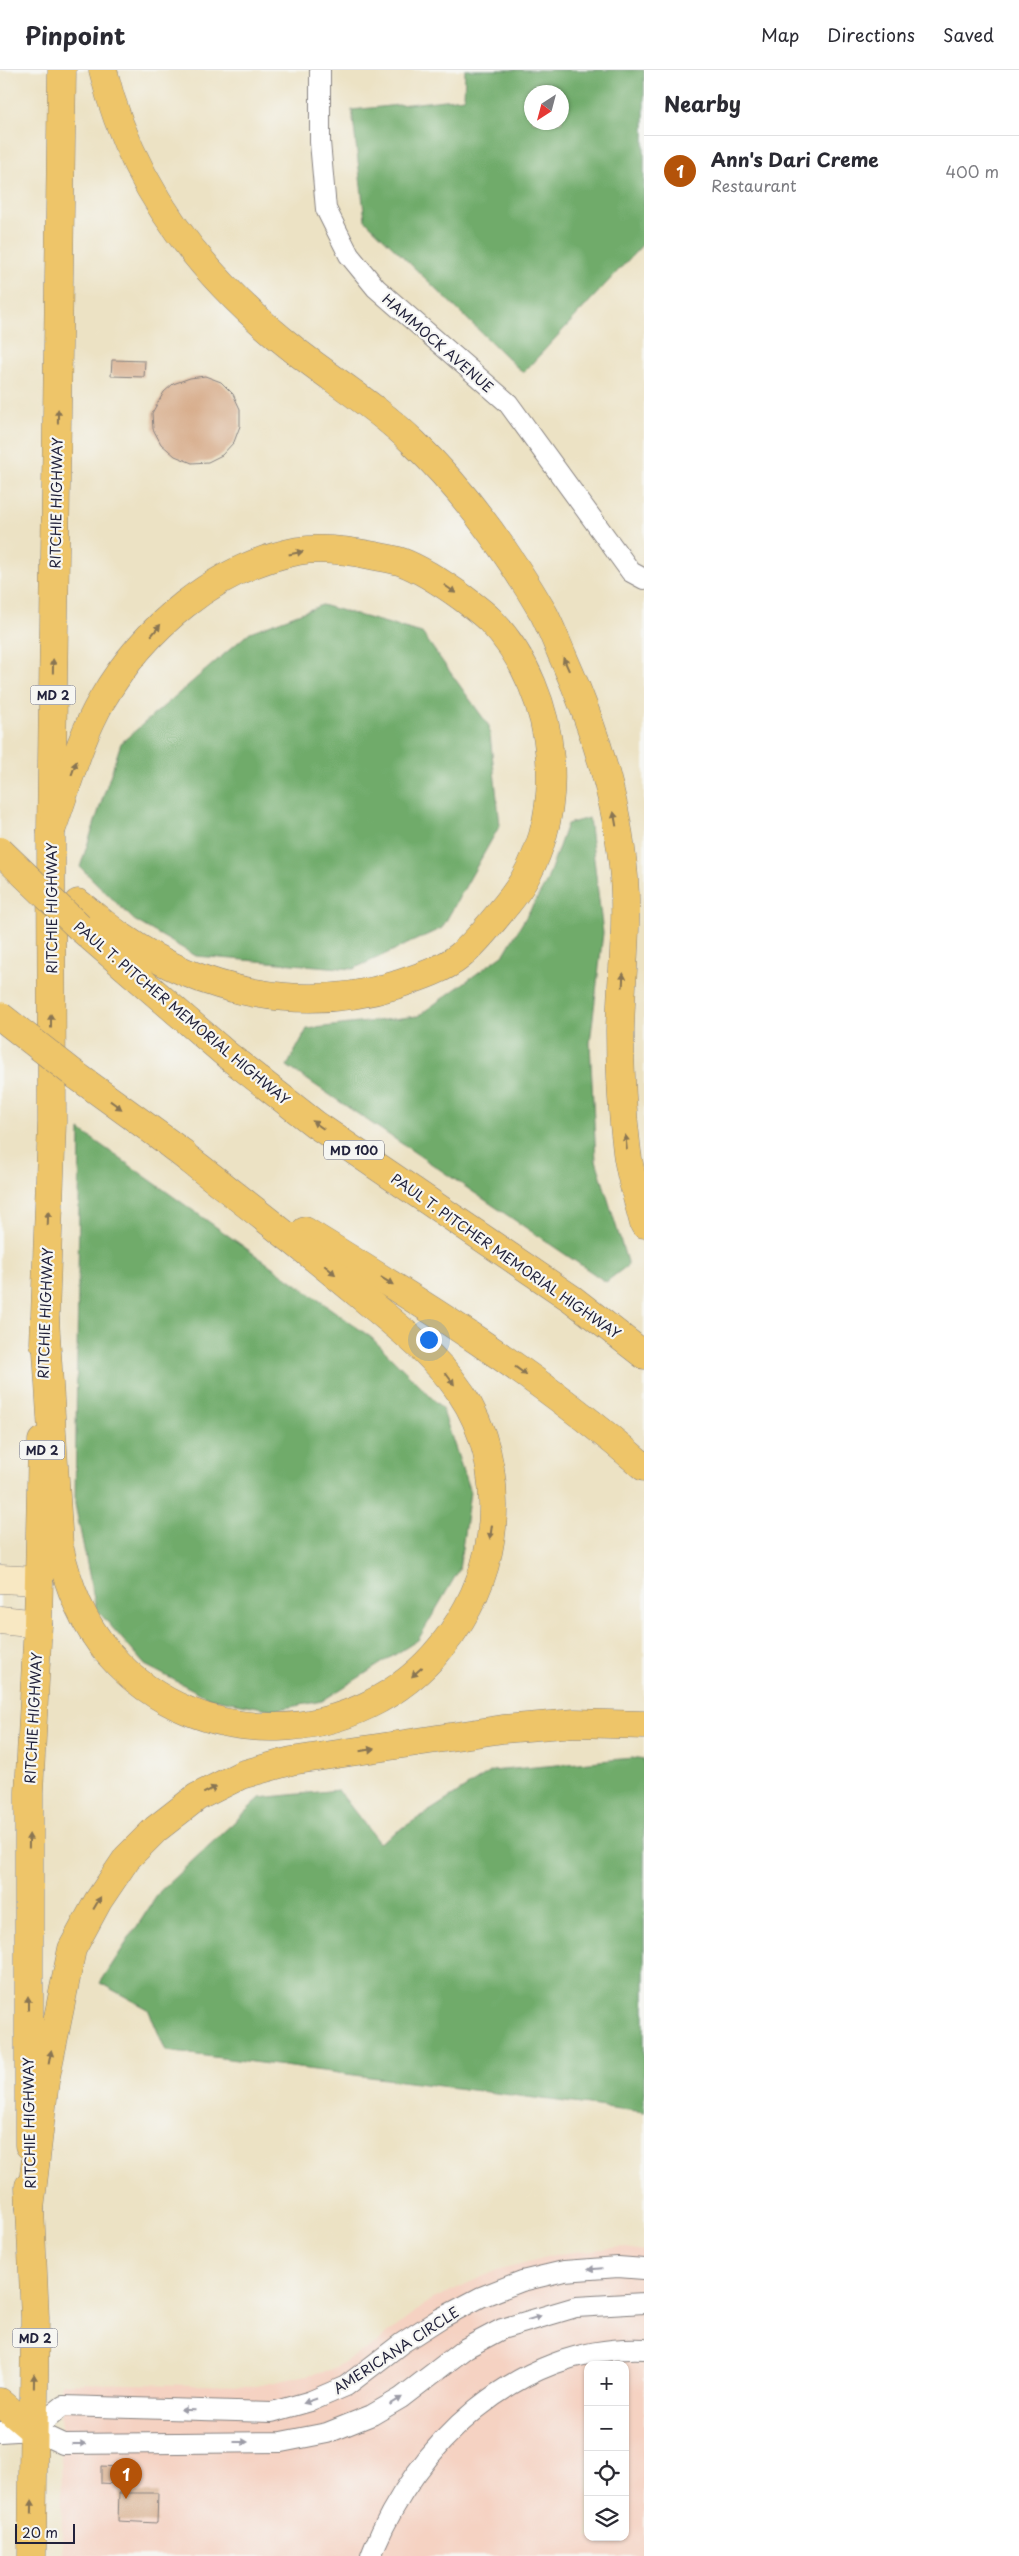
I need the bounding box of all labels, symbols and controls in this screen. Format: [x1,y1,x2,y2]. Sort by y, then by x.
text: Pinpoint [25,17,126,53]
text: Map [761,21,799,48]
text: Directions [827,21,915,48]
text: Saved [943,21,994,48]
north arrow [524,85,569,130]
text: Nearby [664,87,741,119]
text: Ann's Dari Creme [711,145,879,173]
text: 1 [676,159,684,183]
text: 400 m [946,159,999,183]
text: Restaurant [711,173,797,197]
street label: HAMMOCK AVENUE [378,289,498,397]
one-way arrow [54,408,62,424]
street label: RITCHIE HIGHWAY [44,437,68,569]
one-way arrow [288,548,304,556]
one-way arrow [443,584,456,594]
one-way arrow [151,624,162,637]
one-way arrow [562,657,570,671]
one-way arrow [50,658,58,674]
road number: MD 2 [30,686,76,704]
one-way arrow [71,761,78,776]
one-way arrow [610,810,618,826]
street label: RITCHIE HIGHWAY [41,842,62,974]
street label: PAUL T. PITCHER MEMORIAL HIGHWAY [69,916,295,1110]
one-way arrow [620,972,628,988]
one-way arrow [47,1013,55,1029]
one-way arrow [109,1100,123,1110]
one-way arrow [311,1120,325,1130]
one-way arrow [622,1134,630,1150]
road number: MD 100 [324,1140,384,1160]
street label: PAUL T. PITCHER MEMORIAL HIGHWAY [387,1168,625,1344]
one-way arrow [45,1210,53,1226]
street label: RITCHIE HIGHWAY [32,1247,58,1379]
one-way arrow [323,1264,336,1275]
one-way arrow [380,1276,393,1285]
your location [416,1327,442,1353]
one-way arrow [514,1366,528,1376]
one-way arrow [445,1372,455,1386]
road number: MD 2 [20,1440,64,1460]
one-way arrow [487,1524,495,1540]
street label: RITCHIE HIGHWAY [19,1652,47,1784]
one-way arrow [411,1666,424,1677]
one-way arrow [359,1745,375,1753]
one-way arrow [203,1786,217,1794]
one-way arrow [25,1832,33,1848]
one-way arrow [93,1896,101,1911]
one-way arrow [24,1995,32,2011]
one-way arrow [46,2049,54,2065]
street label: RITCHIE HIGHWAY [17,2057,41,2189]
one-way arrow [587,2265,603,2273]
street label: AMERICANA CIRCLE [329,2301,463,2399]
one-way arrow [527,2314,542,2322]
road number: MD 2 [12,2328,58,2348]
map controls [584,2361,629,2541]
button: + [584,2361,629,2406]
one-way arrow [30,2373,38,2389]
one-way arrow [389,2397,402,2406]
one-way arrow [302,2398,317,2405]
one-way arrow [180,2405,196,2413]
button: − [584,2406,629,2451]
one-way arrow [234,2438,250,2446]
one-way arrow [71,2440,87,2448]
button: locate [584,2451,629,2496]
pin: 1 [110,2458,142,2499]
button: layers [584,2496,629,2541]
one-way arrow [28,2499,36,2515]
scale bar [15,2521,75,2544]
text: 20 m [22,2522,58,2543]

